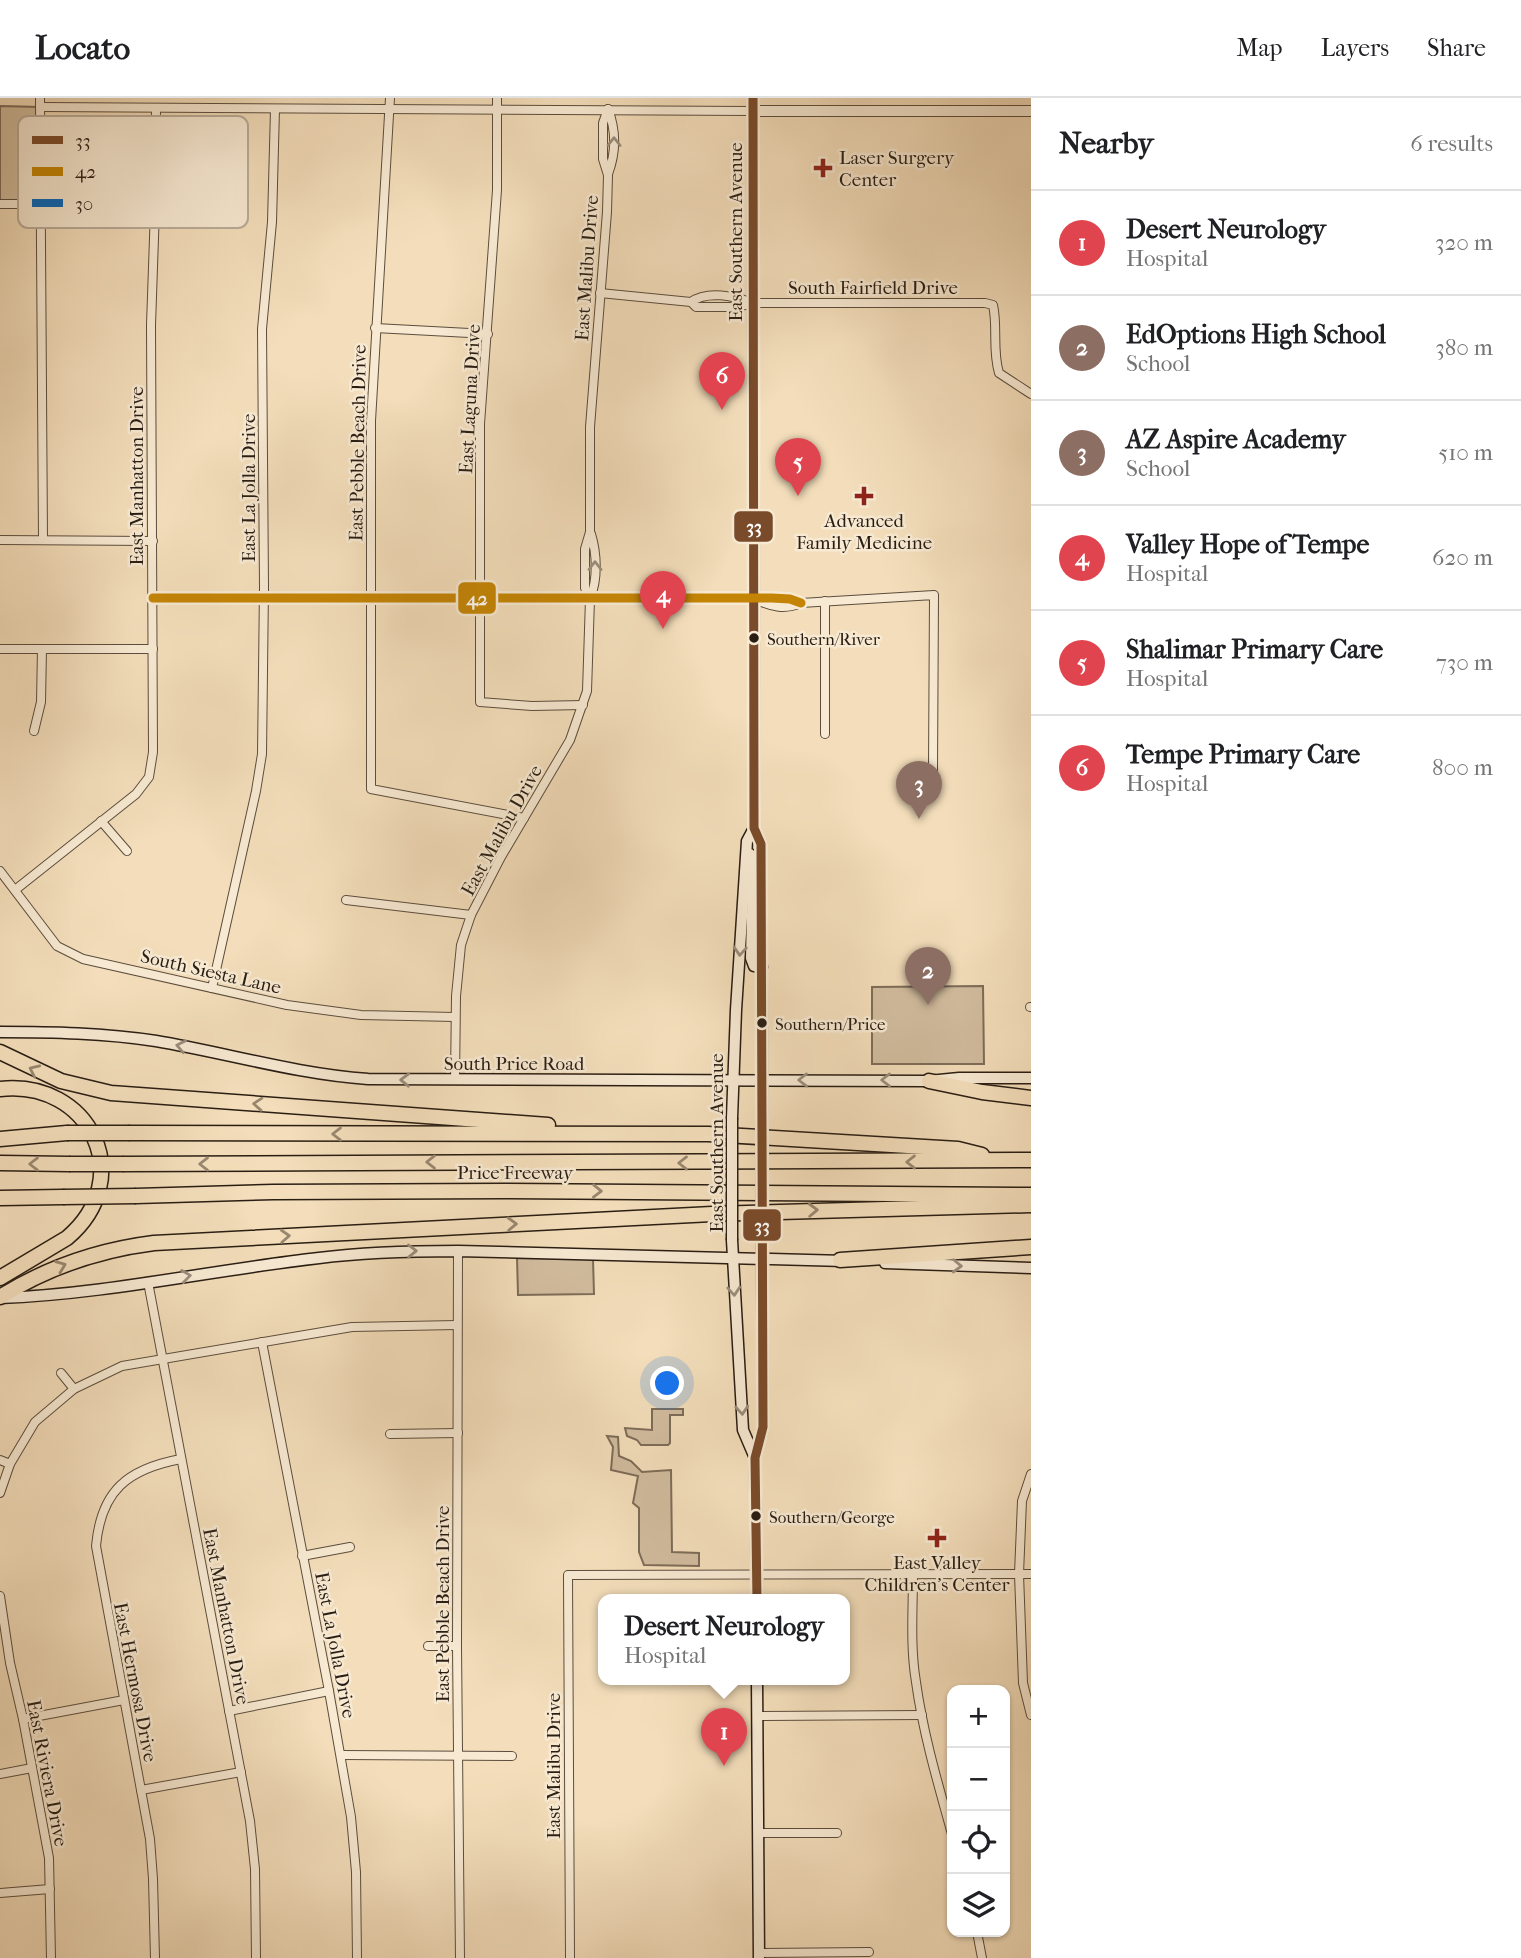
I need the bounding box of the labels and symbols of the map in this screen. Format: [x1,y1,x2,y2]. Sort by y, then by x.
legend [18,116,248,228]
text: 33 [75,130,91,152]
one-way arrow [606,136,622,147]
street label: East Southern Avenue [725,142,747,322]
place label: Laser Surgery Center [839,147,955,191]
marker: Laser Surgery Center [813,158,833,178]
text: 42 [75,161,96,183]
text: 30 [75,193,93,215]
street label: East Malibu Drive [571,194,603,342]
street label: South Fairfield Drive [788,277,958,299]
street label: East Laguna Drive [455,324,485,475]
street label: East Pebble Beach Drive [345,344,371,542]
pin: 6 [699,352,745,410]
street label: East Manhatton Drive [126,386,148,566]
street label: East La Jolla Drive [238,414,260,562]
pin: 5 [775,438,821,496]
marker: Advanced Family Medicine [854,486,874,506]
line badge: 33 [733,510,774,543]
place label: Advanced Family Medicine [796,510,932,554]
text: 33 [746,516,762,538]
one-way arrow [587,560,603,570]
pin: 4 [640,571,686,629]
line badge: 42 [457,581,497,615]
text: 42 [466,588,488,610]
place label: Southern/River [767,629,881,649]
marker: Southern/River [747,631,761,645]
street label: East Malibu Drive [457,761,547,900]
pin: 3 [896,761,942,819]
street label: South Siesta Lane [138,945,283,999]
one-way arrow [732,945,747,956]
pin: 2 [905,947,951,1005]
place label: Southern/Price [775,1014,886,1034]
marker: Southern/Price [755,1016,769,1030]
one-way arrow [175,1039,187,1054]
street label: South Price Road [444,1053,585,1075]
street label: East Southern Avenue [706,1053,728,1233]
one-way arrow [29,1064,41,1078]
one-way arrow [399,1072,410,1088]
one-way arrow [797,1072,808,1088]
one-way arrow [880,1072,891,1088]
one-way arrow [252,1097,263,1112]
one-way arrow [331,1126,341,1142]
one-way arrow [426,1154,436,1170]
one-way arrow [905,1154,916,1170]
one-way arrow [678,1155,688,1171]
one-way arrow [29,1156,39,1172]
one-way arrow [198,1156,209,1171]
street label: Price Freeway [457,1162,574,1184]
one-way arrow [592,1184,603,1199]
one-way arrow [807,1203,818,1218]
line badge: 33 [742,1208,782,1242]
text: 33 [754,1215,770,1237]
one-way arrow [507,1217,518,1232]
one-way arrow [280,1228,291,1243]
one-way arrow [407,1243,417,1259]
one-way arrow [952,1258,963,1273]
one-way arrow [54,1260,66,1274]
one-way arrow [180,1269,192,1284]
one-way arrow [726,1285,741,1296]
your location [650,1366,684,1400]
one-way arrow [734,1405,749,1416]
street label: East Pebble Beach Drive [432,1506,454,1702]
place label: Southern/George [769,1507,895,1527]
marker: Southern/George [749,1509,763,1523]
street label: East Manhatton Drive [198,1526,254,1706]
marker: East Valley Children's Center [927,1528,947,1548]
place label: East Valley Children's Center [864,1552,1011,1596]
street label: East La Jolla Drive [310,1570,360,1720]
street label: East Hermosa Drive [109,1600,161,1764]
street label: East Malibu Drive [543,1693,565,1839]
street label: East Riviera Drive [22,1698,72,1848]
pin: 1 [701,1708,747,1766]

